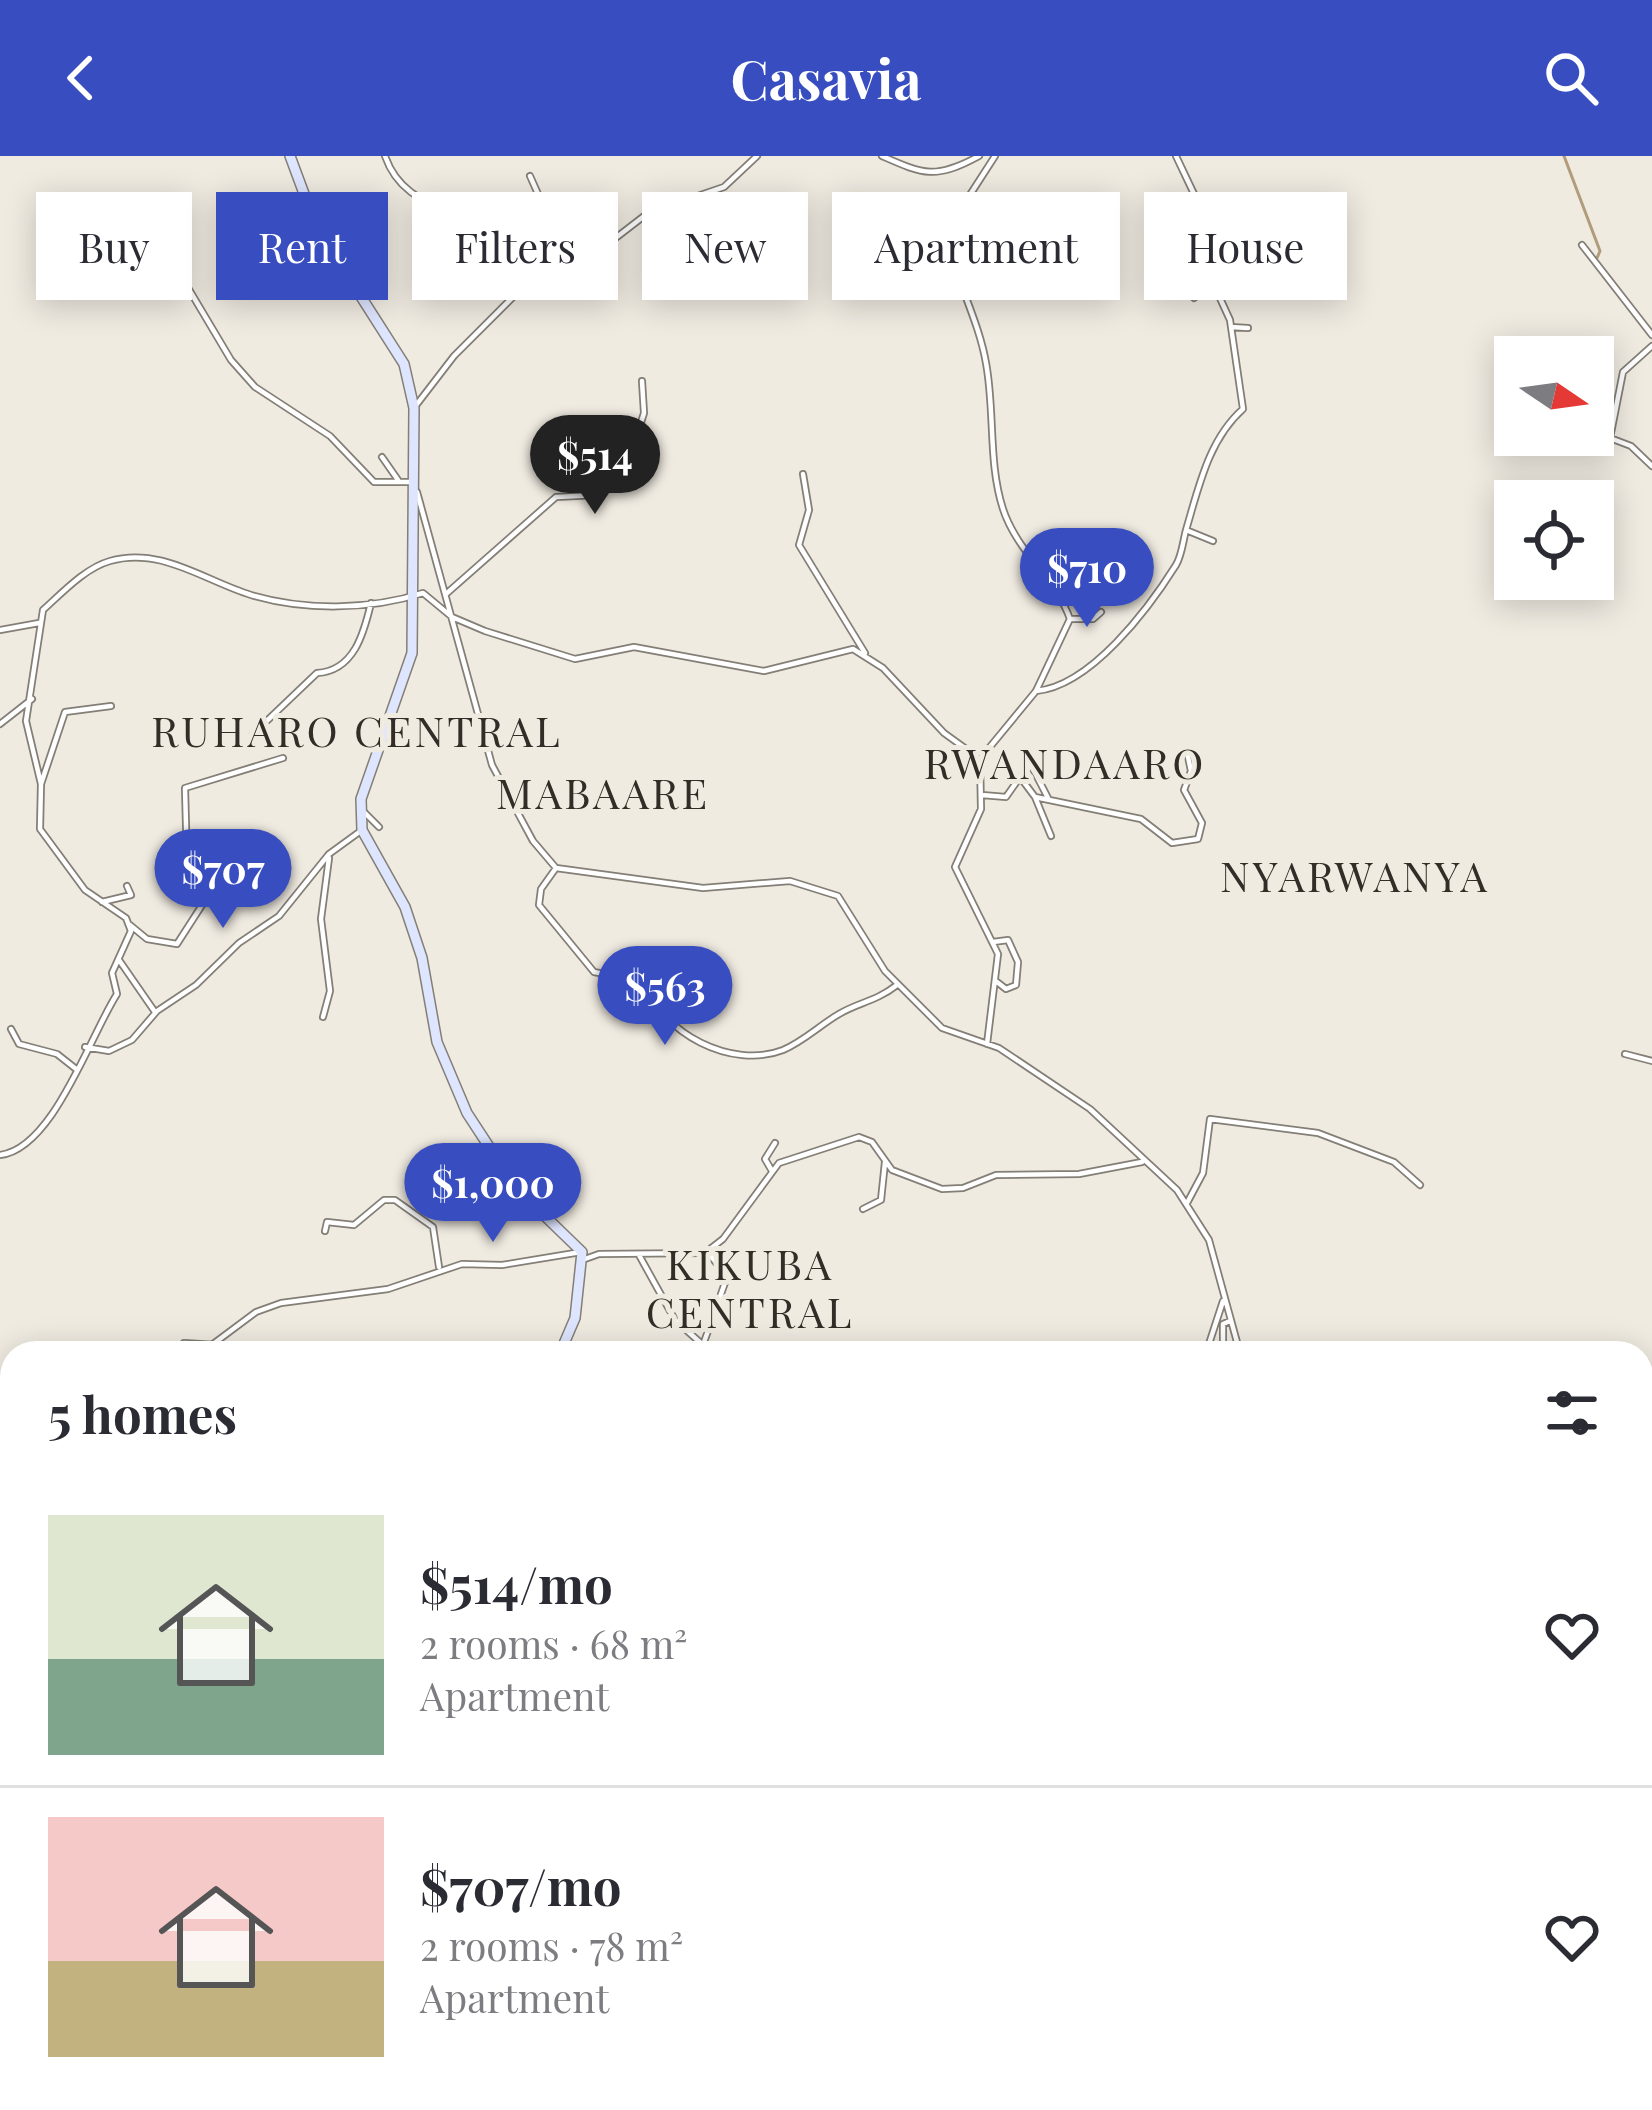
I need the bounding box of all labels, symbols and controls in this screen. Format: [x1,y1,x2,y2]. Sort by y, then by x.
text: Casavia [731,42,921,114]
icon: back [48,45,114,111]
icon: search [1538,45,1604,111]
chip: Buy [36,192,192,300]
chip: Rent [216,192,388,300]
chip: Filters [412,192,618,300]
chip: New [642,192,808,300]
chip: Apartment [832,192,1120,300]
chip: House [1144,192,1347,300]
north arrow [1494,336,1614,456]
map controls [1494,336,1614,600]
pin: $514 [524,415,666,517]
text: $514 [557,428,633,480]
button: locate [1494,480,1614,600]
pin: $710 [1016,528,1158,630]
text: $710 [1047,541,1127,593]
district label: RUHARO CENTRAL [151,702,563,758]
district label: RWANDAARO [924,734,1206,790]
district label: MABAARE [496,764,710,820]
pin: $707 [152,829,294,931]
text: $707 [181,842,265,894]
district label: NYARWANYA [1220,847,1490,903]
pin: $563 [594,946,736,1048]
text: $563 [624,959,706,1011]
pin: $1,000 [395,1143,591,1245]
text: $1,000 [431,1156,555,1208]
district label: KIKUBA CENTRAL [646,1235,854,1339]
text: 5 homes [48,1379,237,1447]
icon: filters [1539,1380,1605,1446]
text: $514/mo [420,1549,613,1617]
icon: home [144,1563,288,1707]
icon: heart [1539,1602,1605,1668]
text: 2 rooms · 68 m² [420,1617,687,1669]
text: Apartment [420,1669,609,1721]
text: $707/mo [420,1851,622,1919]
icon: home [144,1865,288,2009]
icon: heart [1539,1904,1605,1970]
text: 2 rooms · 78 m² [420,1919,683,1971]
text: Apartment [420,1971,609,2023]

